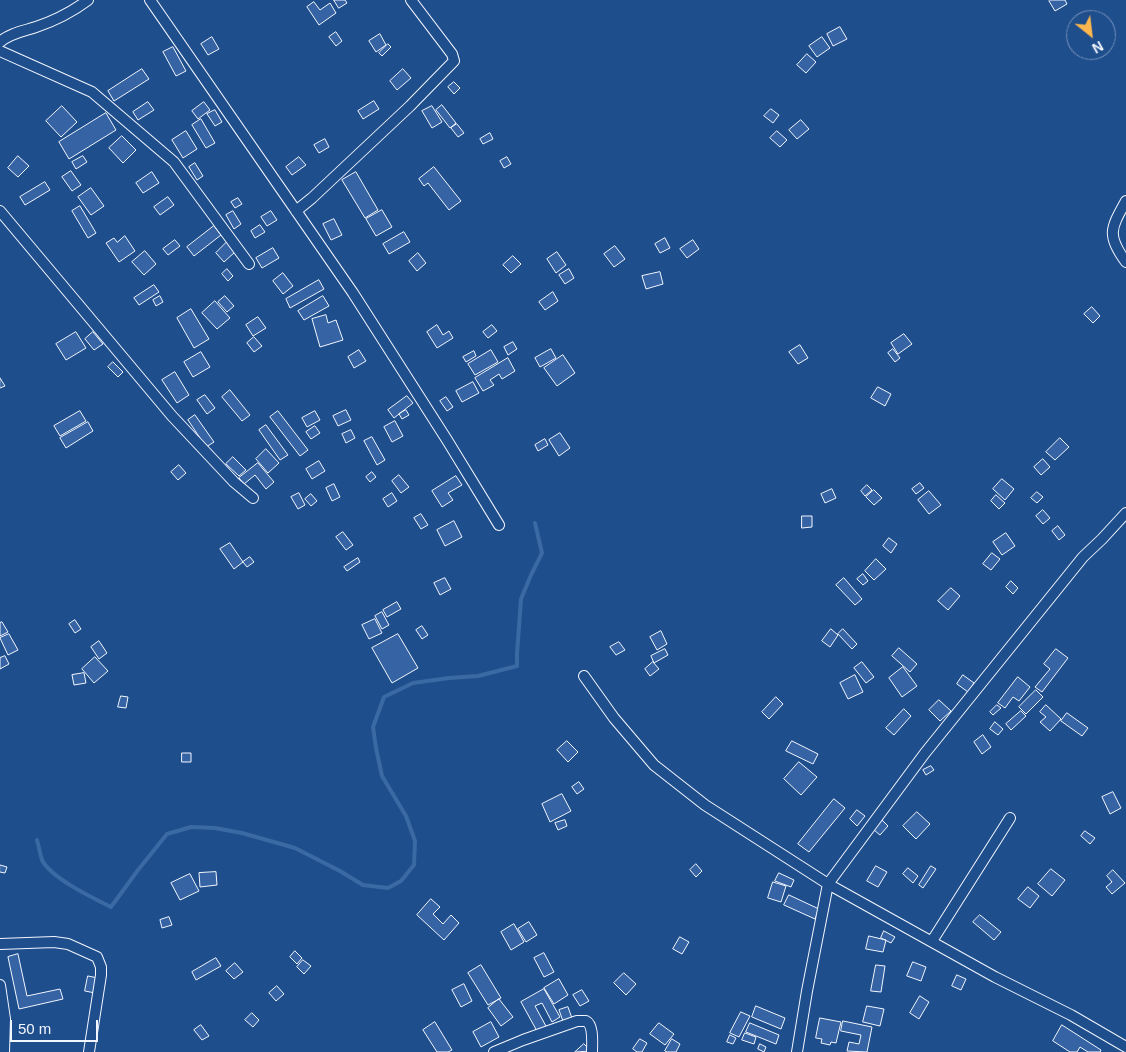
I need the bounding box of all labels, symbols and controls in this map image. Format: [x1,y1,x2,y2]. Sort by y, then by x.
north arrow [1066,10,1116,60]
text: N [1089,38,1106,57]
scale bar [12,1010,100,1042]
text: 50 m [18,1020,51,1037]

